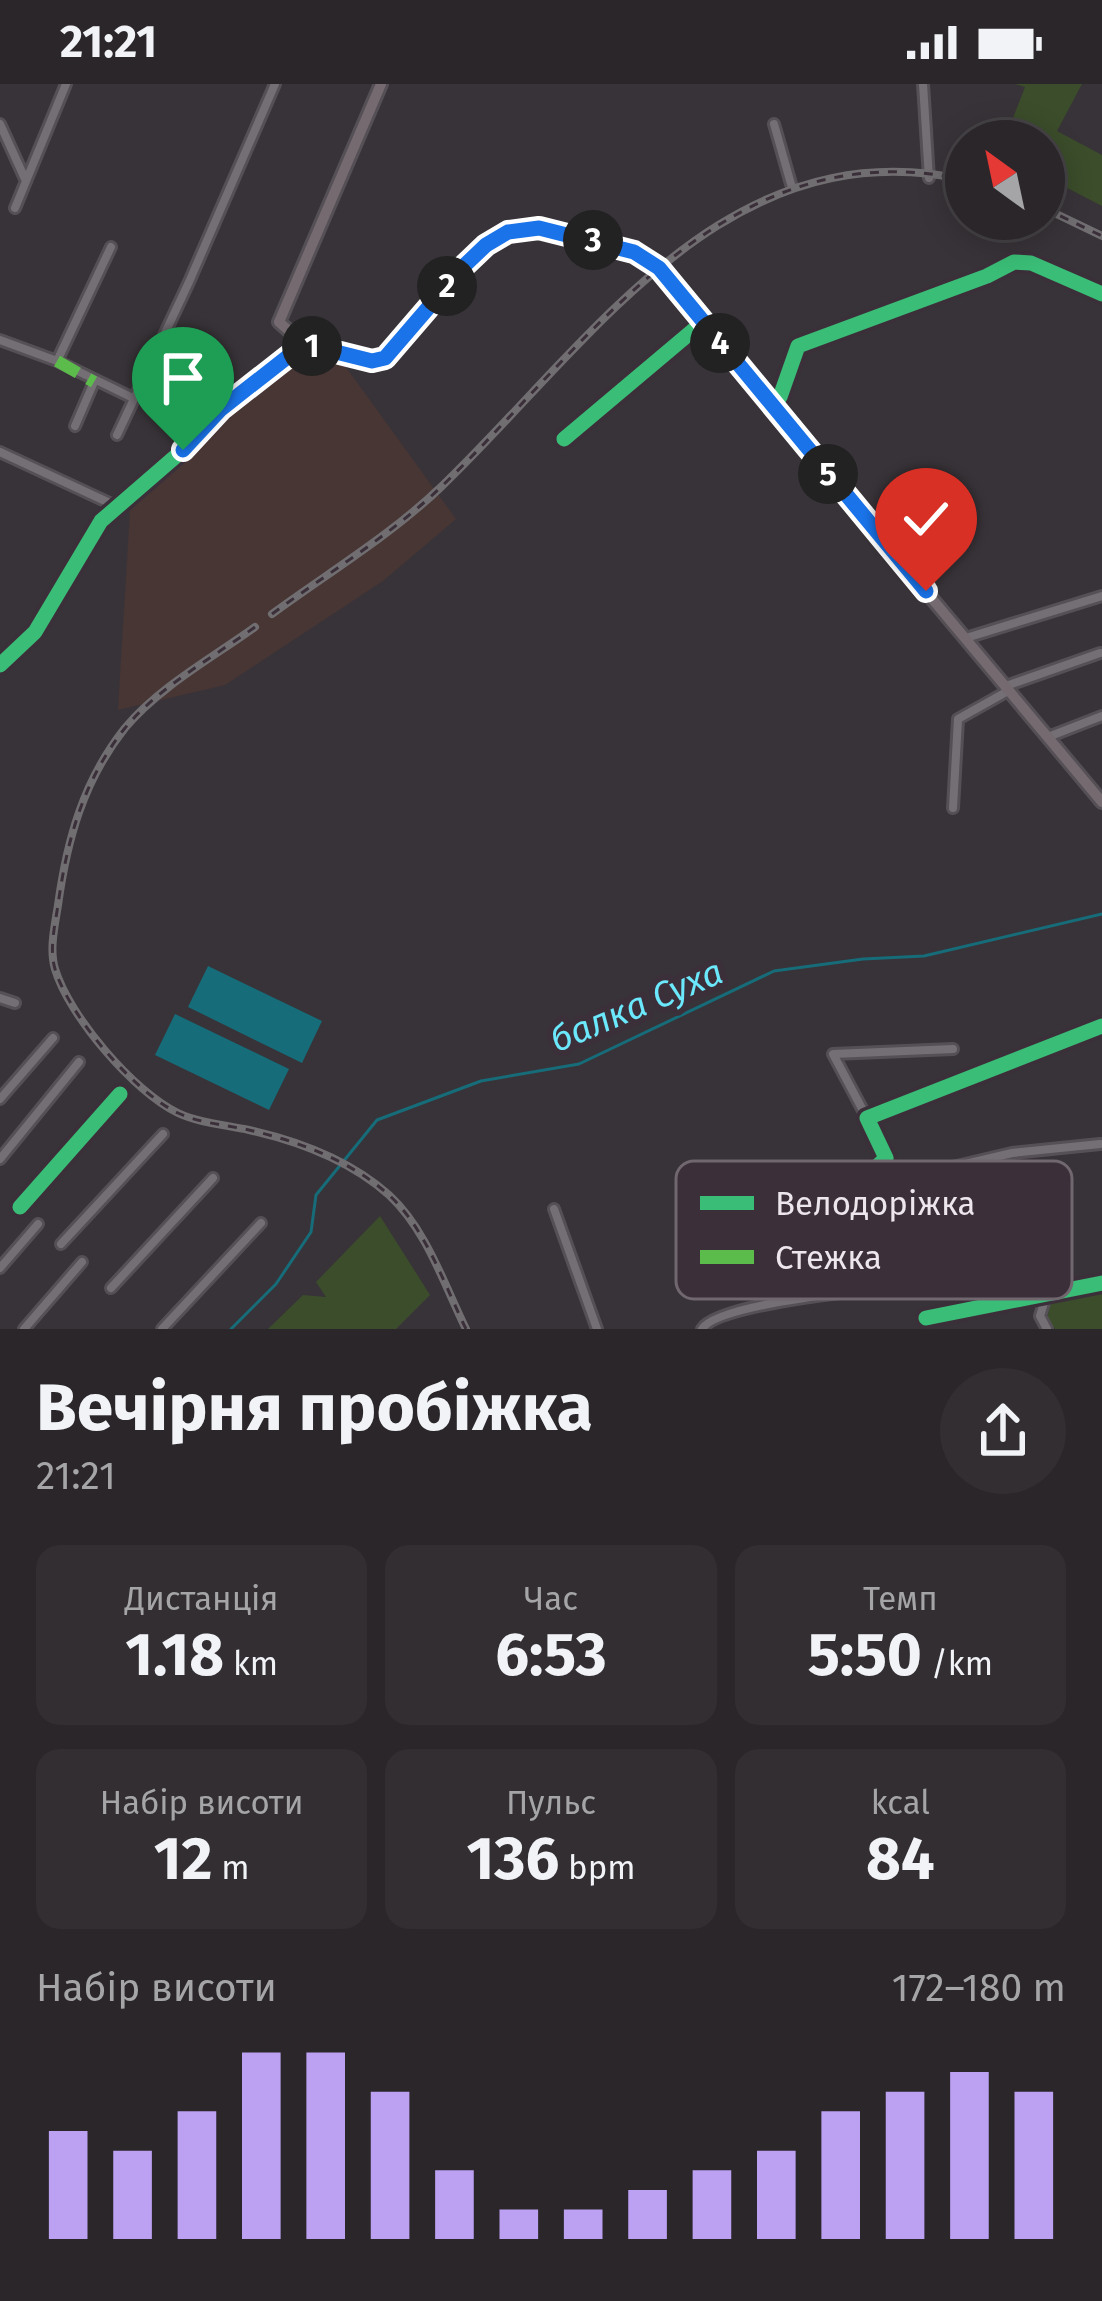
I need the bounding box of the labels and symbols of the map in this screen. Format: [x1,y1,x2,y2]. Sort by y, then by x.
north arrow [945,120,1065,240]
pin: 3 [563,210,623,270]
pin: 2 [417,256,477,316]
pin: 4 [690,313,750,373]
pin: 1 [282,316,342,376]
pin [132,327,234,450]
pin: 5 [798,444,858,504]
pin [875,468,977,591]
water label: балка Суха [543,950,729,1062]
legend [676,1161,1072,1299]
text: Велодоріжка [775,1184,976,1224]
text: Стежка [775,1238,882,1278]

